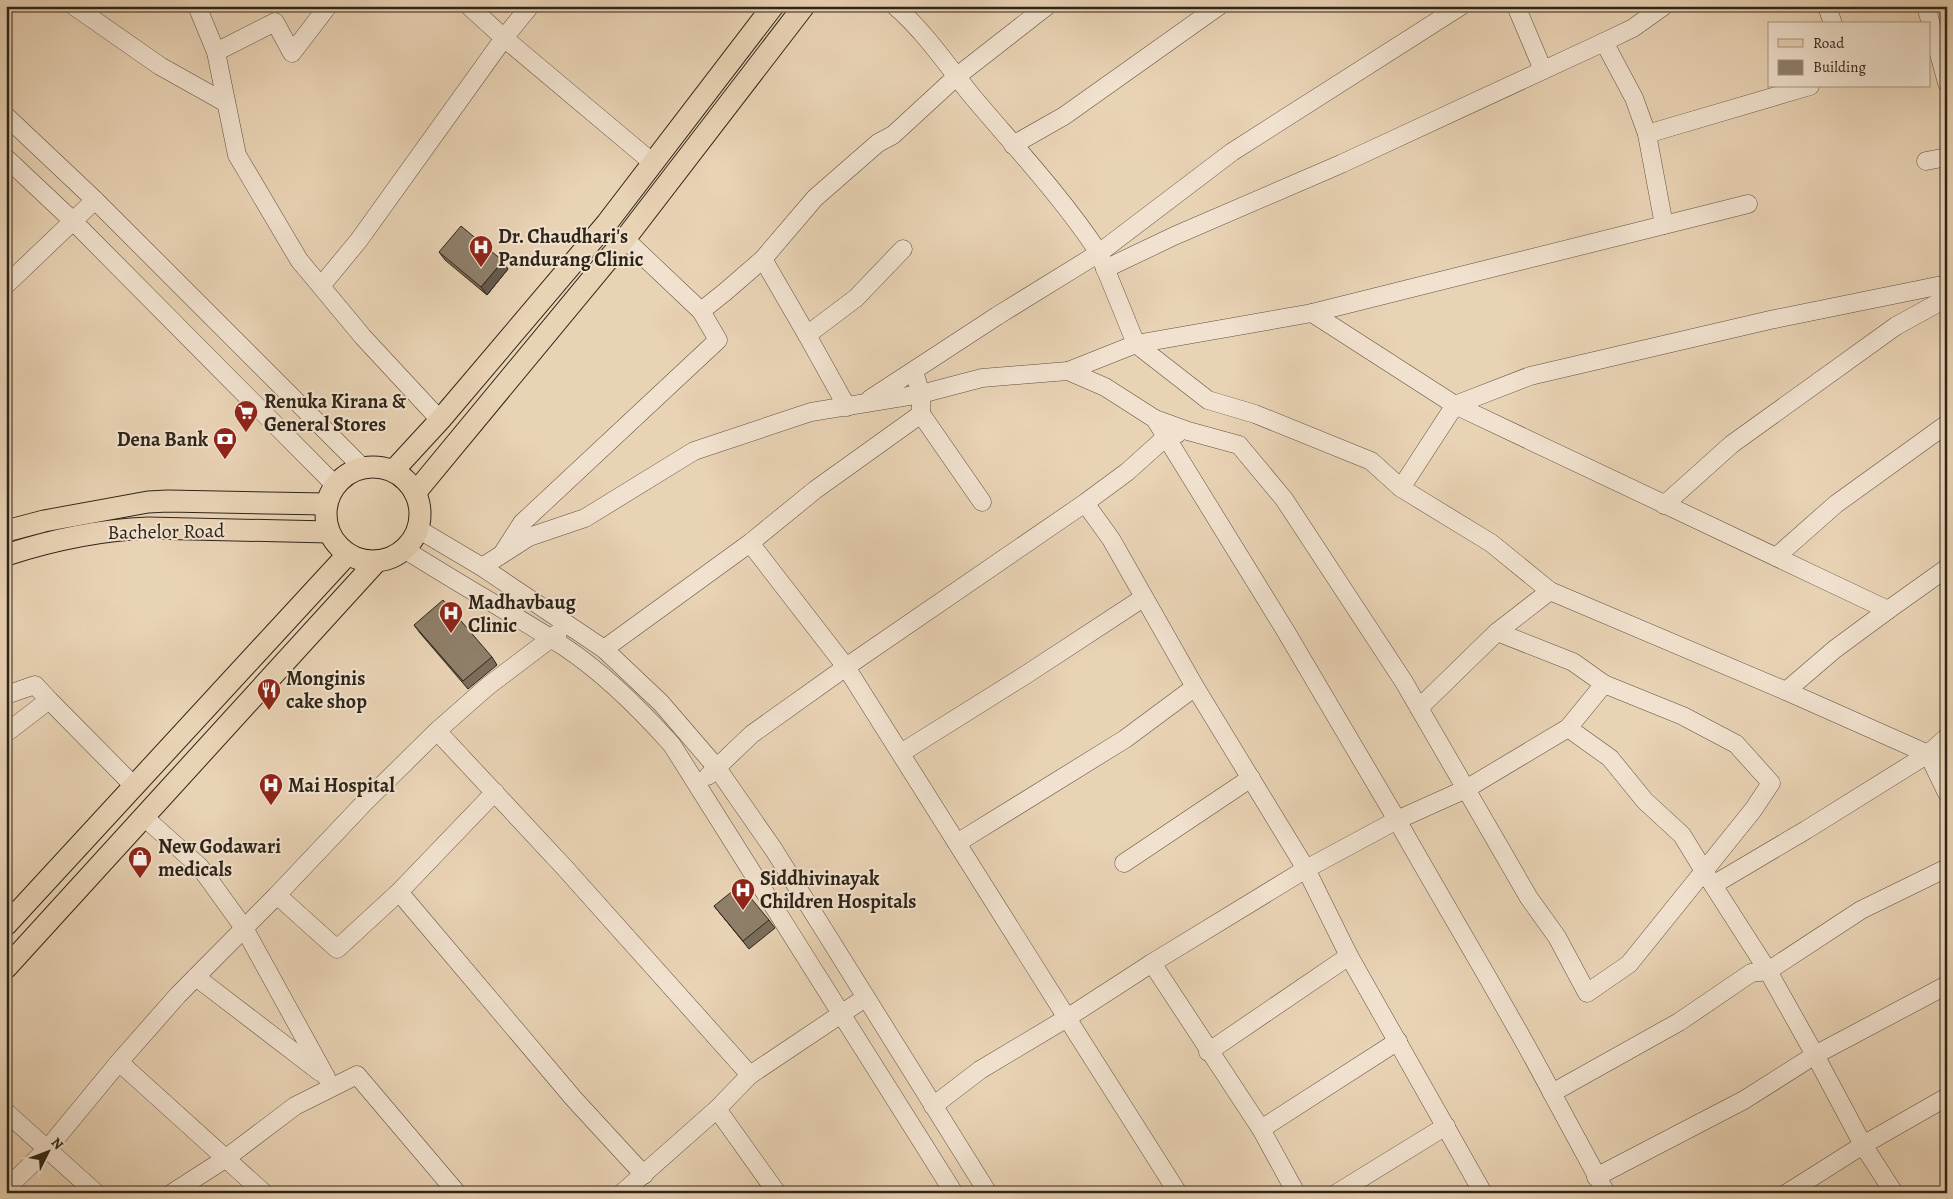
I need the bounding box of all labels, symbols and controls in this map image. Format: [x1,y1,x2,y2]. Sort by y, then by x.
legend [1768,22,1930,88]
text: Road [1813,33,1845,53]
text: Building [1813,57,1866,77]
place label: Dr. Chaudhari's Pandurang Clinic [498,223,644,273]
hospital icon: Dr. Chaudhari's Pandurang Clinic [468,234,494,268]
place label: Renuka Kirana & General Stores [264,388,407,438]
supermarket icon: Renuka Kirana & General Stores [233,399,259,433]
place label: Dena Bank [117,426,209,453]
bank icon: Dena Bank [212,426,238,460]
street label: Bachelor Road [107,517,225,546]
place label: Madhavbaug Clinic [468,589,576,639]
hospital icon: Madhavbaug Clinic [438,600,464,634]
place label: Monginis cake shop [286,665,367,715]
restaurant icon: Monginis cake shop [256,677,282,711]
hospital icon: Mai Hospital [258,772,284,806]
place label: Mai Hospital [288,772,395,799]
place label: New Godawari medicals [158,833,281,883]
shop icon: New Godawari medicals [127,845,153,879]
place label: Siddhivinayak Children Hospitals [760,865,916,915]
hospital icon: Siddhivinayak Children Hospitals [730,877,756,911]
north arrow [22,1126,72,1176]
text: N [47,1133,68,1154]

